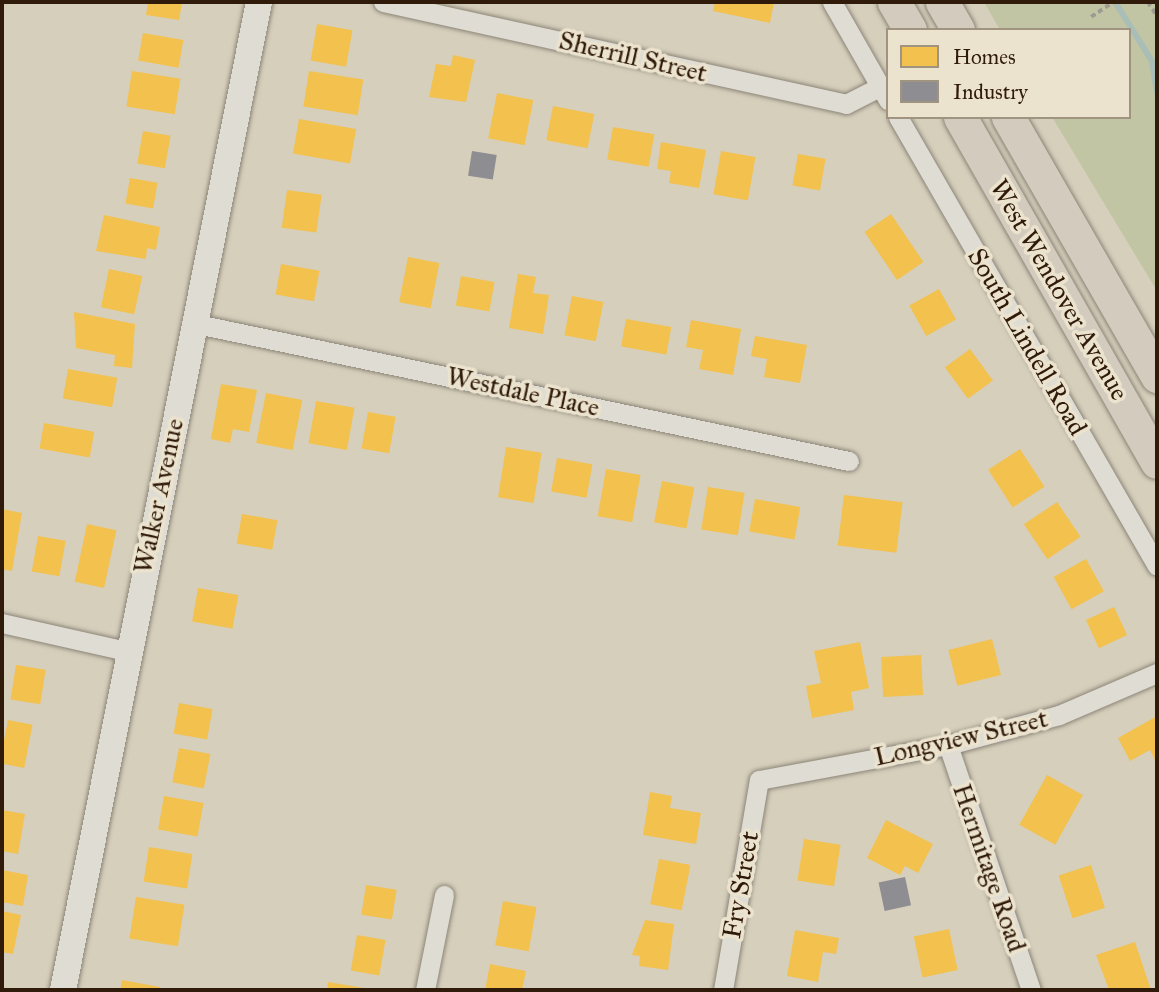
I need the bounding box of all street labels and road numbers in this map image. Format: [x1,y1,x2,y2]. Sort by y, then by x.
street label: Sherrill Street [556,25,710,89]
street label: West Wendover Avenue [983,174,1135,406]
street label: South Lindell Road [961,243,1093,441]
street label: Westdale Place [444,361,602,423]
street label: Walker Avenue [127,416,191,576]
street label: Longview Street [871,703,1051,773]
street label: Hermitage Road [946,780,1032,956]
street label: Fry Street [716,829,766,941]

